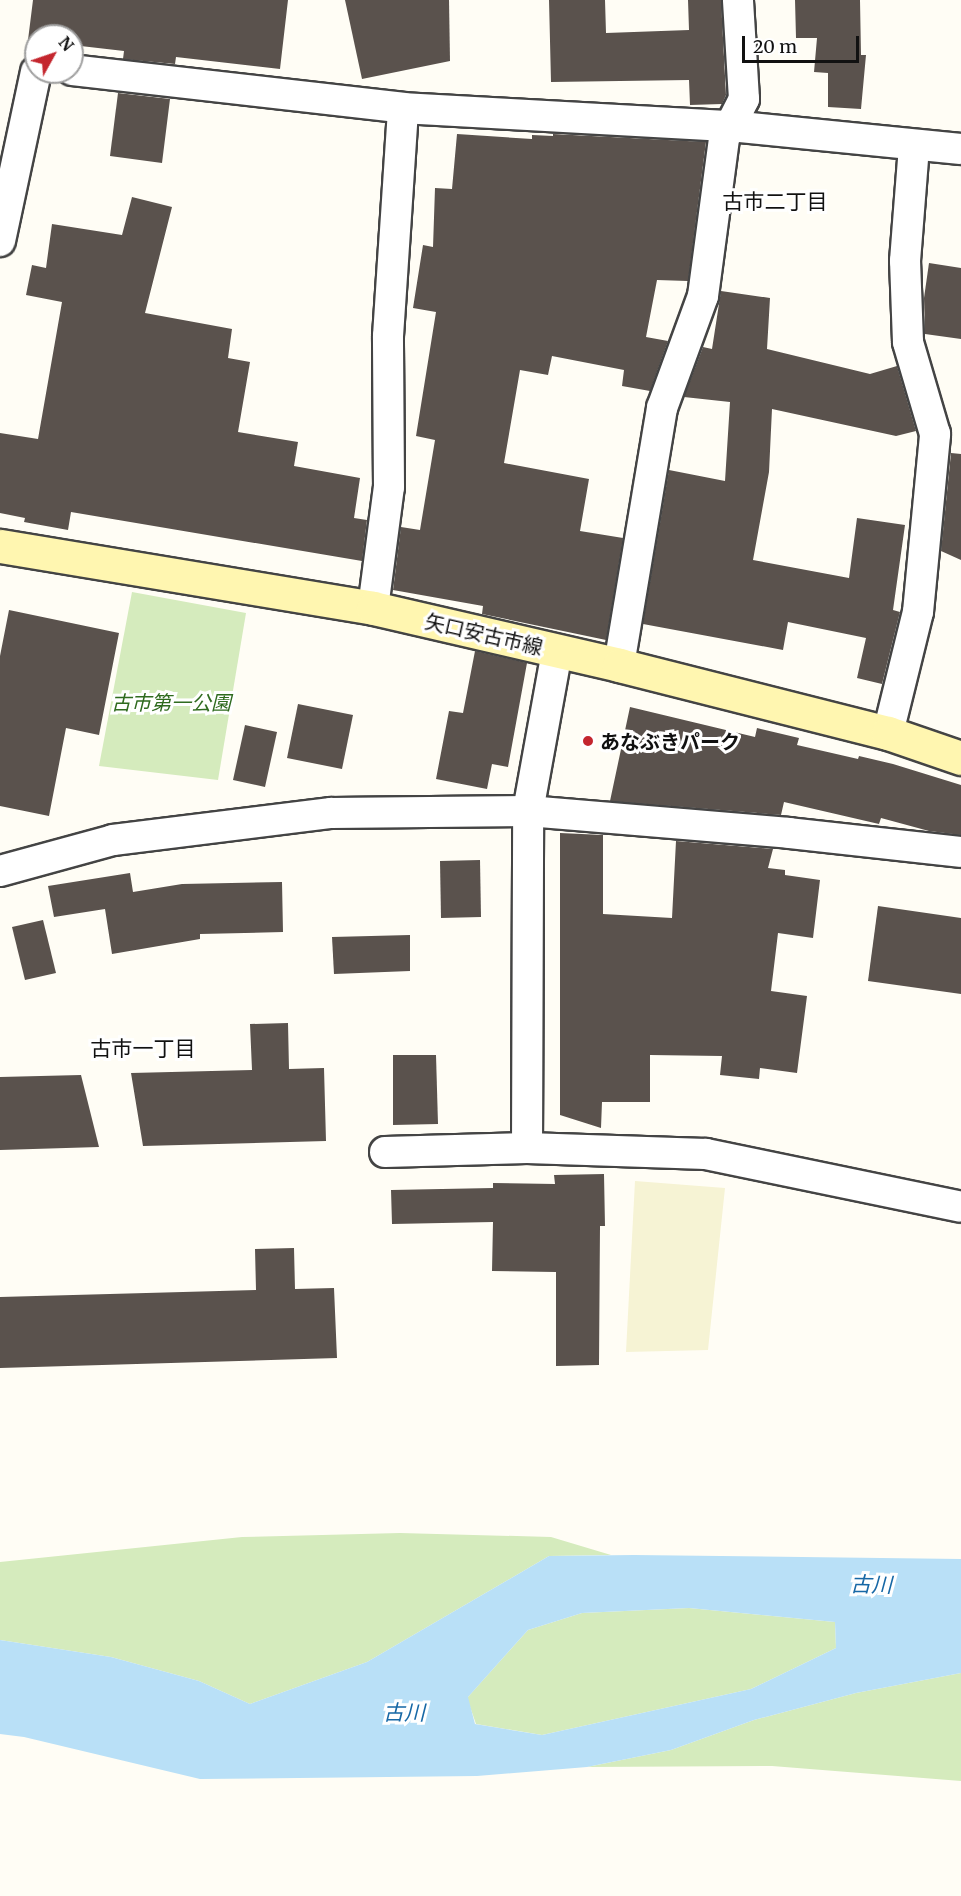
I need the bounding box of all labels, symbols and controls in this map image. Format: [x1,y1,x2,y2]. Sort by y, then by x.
north arrow [24,24,84,84]
scale bar [745,24,862,62]
text: N [55,32,78,55]
text: 20 m [753,35,797,58]
district label: 古市二丁目 [723,189,827,215]
street label: 矢口安古市線 [423,609,545,659]
park label: 古市第一公園 [111,690,231,714]
place label: あなぶきパーク [600,729,740,753]
marker: あなぶきパーク [581,734,595,748]
district label: 古市一丁目 [91,1036,195,1062]
water label: 古川 [850,1572,892,1598]
water label: 古川 [383,1700,425,1726]

